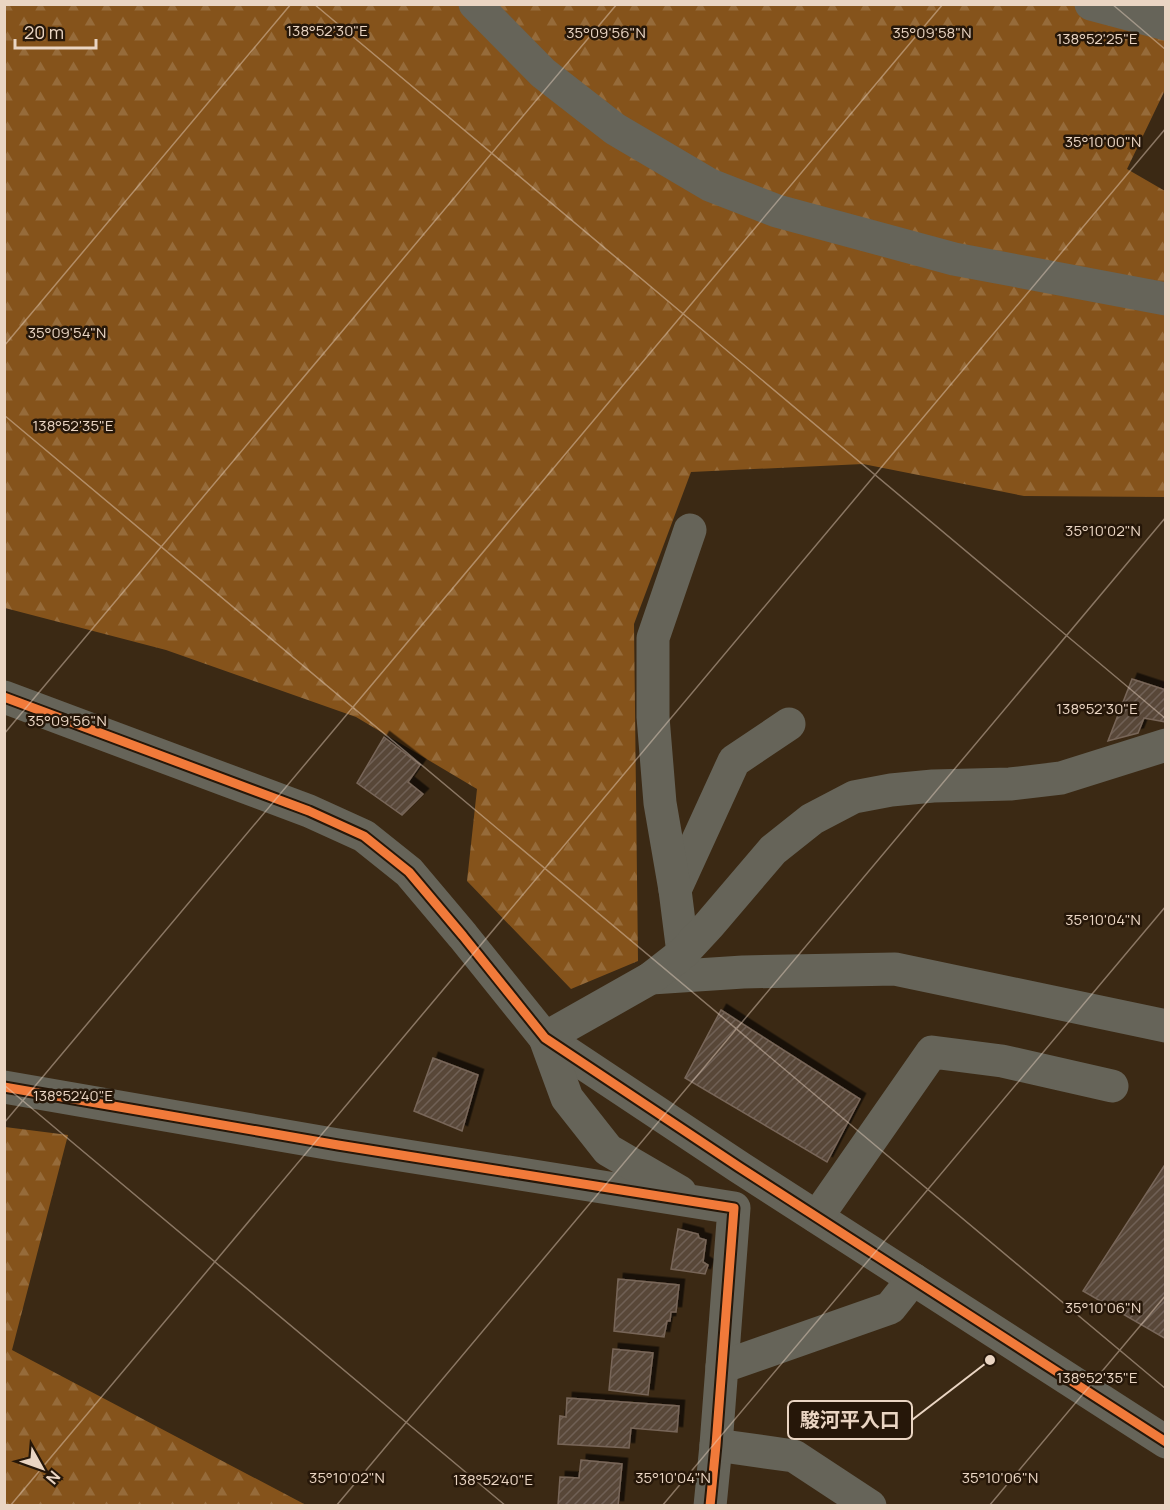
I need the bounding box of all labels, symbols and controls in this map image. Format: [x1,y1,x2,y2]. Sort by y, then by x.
scale bar [15,12,96,50]
text: 20 m [24,20,64,44]
text: 138°52'30"E [286,20,368,41]
text: 35°09'56"N [566,22,646,43]
text: 35°09'58"N [893,22,971,43]
text: 138°52'25"E [1056,28,1138,49]
text: 35°10'00"N [1065,131,1141,152]
text: 35°09'54"N [28,322,106,343]
text: 138°52'35"E [33,415,113,436]
text: 35°10'02"N [1065,520,1141,541]
text: 138°52'30"E [1056,698,1138,719]
text: 35°09'56"N [27,710,107,731]
text: 35°10'04"N [1065,909,1141,930]
text: 138°52'40"E [33,1085,113,1106]
text: 35°10'06"N [1065,1297,1141,1318]
text: 138°52'35"E [1057,1367,1137,1388]
callout: 駿河平入口 [788,1401,912,1439]
text: 駿河平入口 [800,1406,900,1433]
north arrow [12,1438,72,1498]
text: N [41,1466,66,1489]
text: 35°10'02"N [309,1467,385,1488]
text: 35°10'04"N [635,1467,711,1488]
text: 35°10'06"N [962,1467,1038,1488]
text: 138°52'40"E [453,1469,533,1490]

